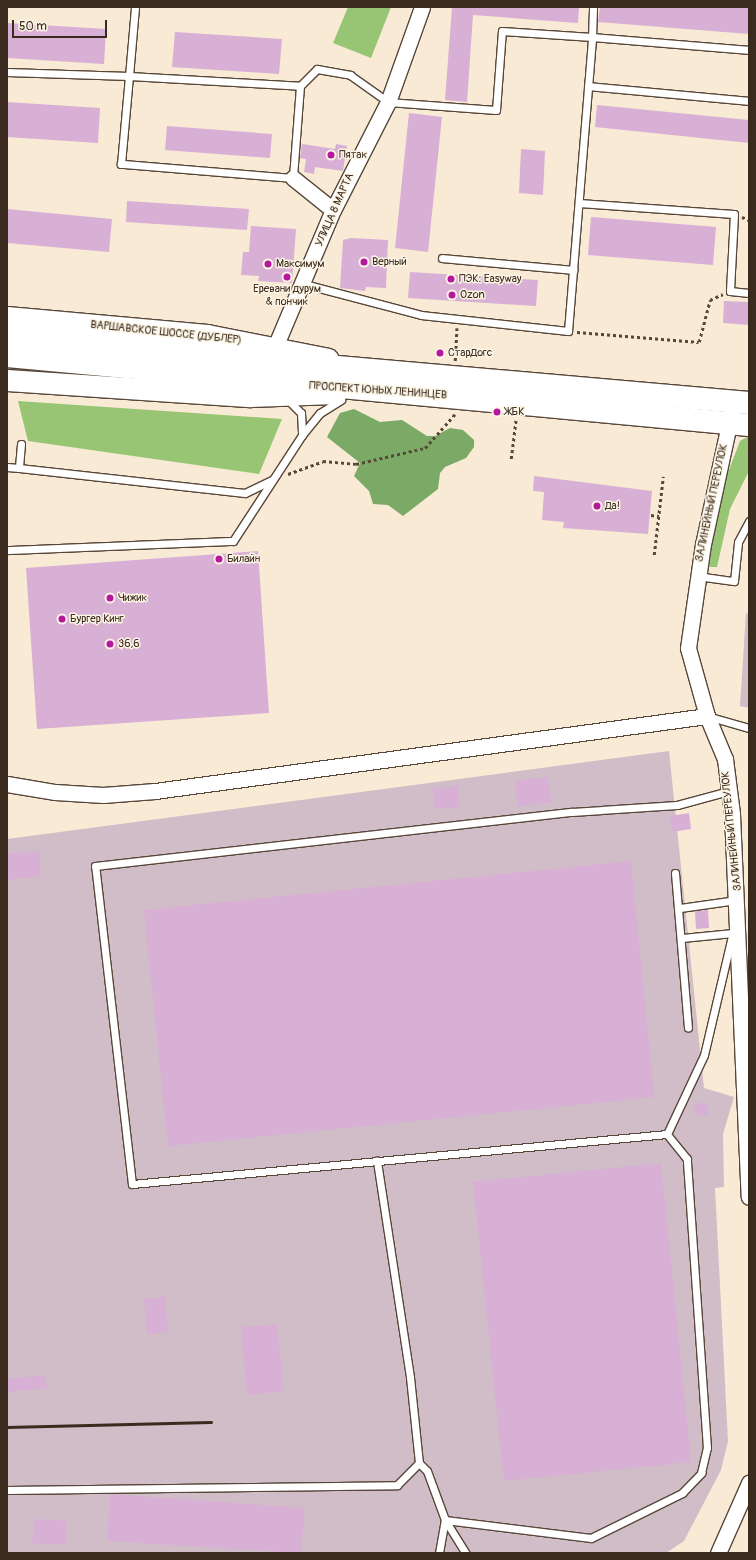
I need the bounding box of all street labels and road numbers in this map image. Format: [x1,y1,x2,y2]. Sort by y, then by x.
street label: УЛИЦА 8 МАРТА [313,171,357,249]
street label: ВАРШАВСКОЕ ШОССЕ (ДУБЛЁР) [90,318,242,348]
street label: ПРОСПЕКТ ЮНЫХ ЛЕНИНЦЕВ [309,380,447,402]
street label: ЗАЛИНЕЙНЫЙ ПЕРЕУЛОК [693,443,731,563]
street label: ЗАЛИНЕЙНЫЙ ПЕРЕУЛОК [719,771,745,891]

